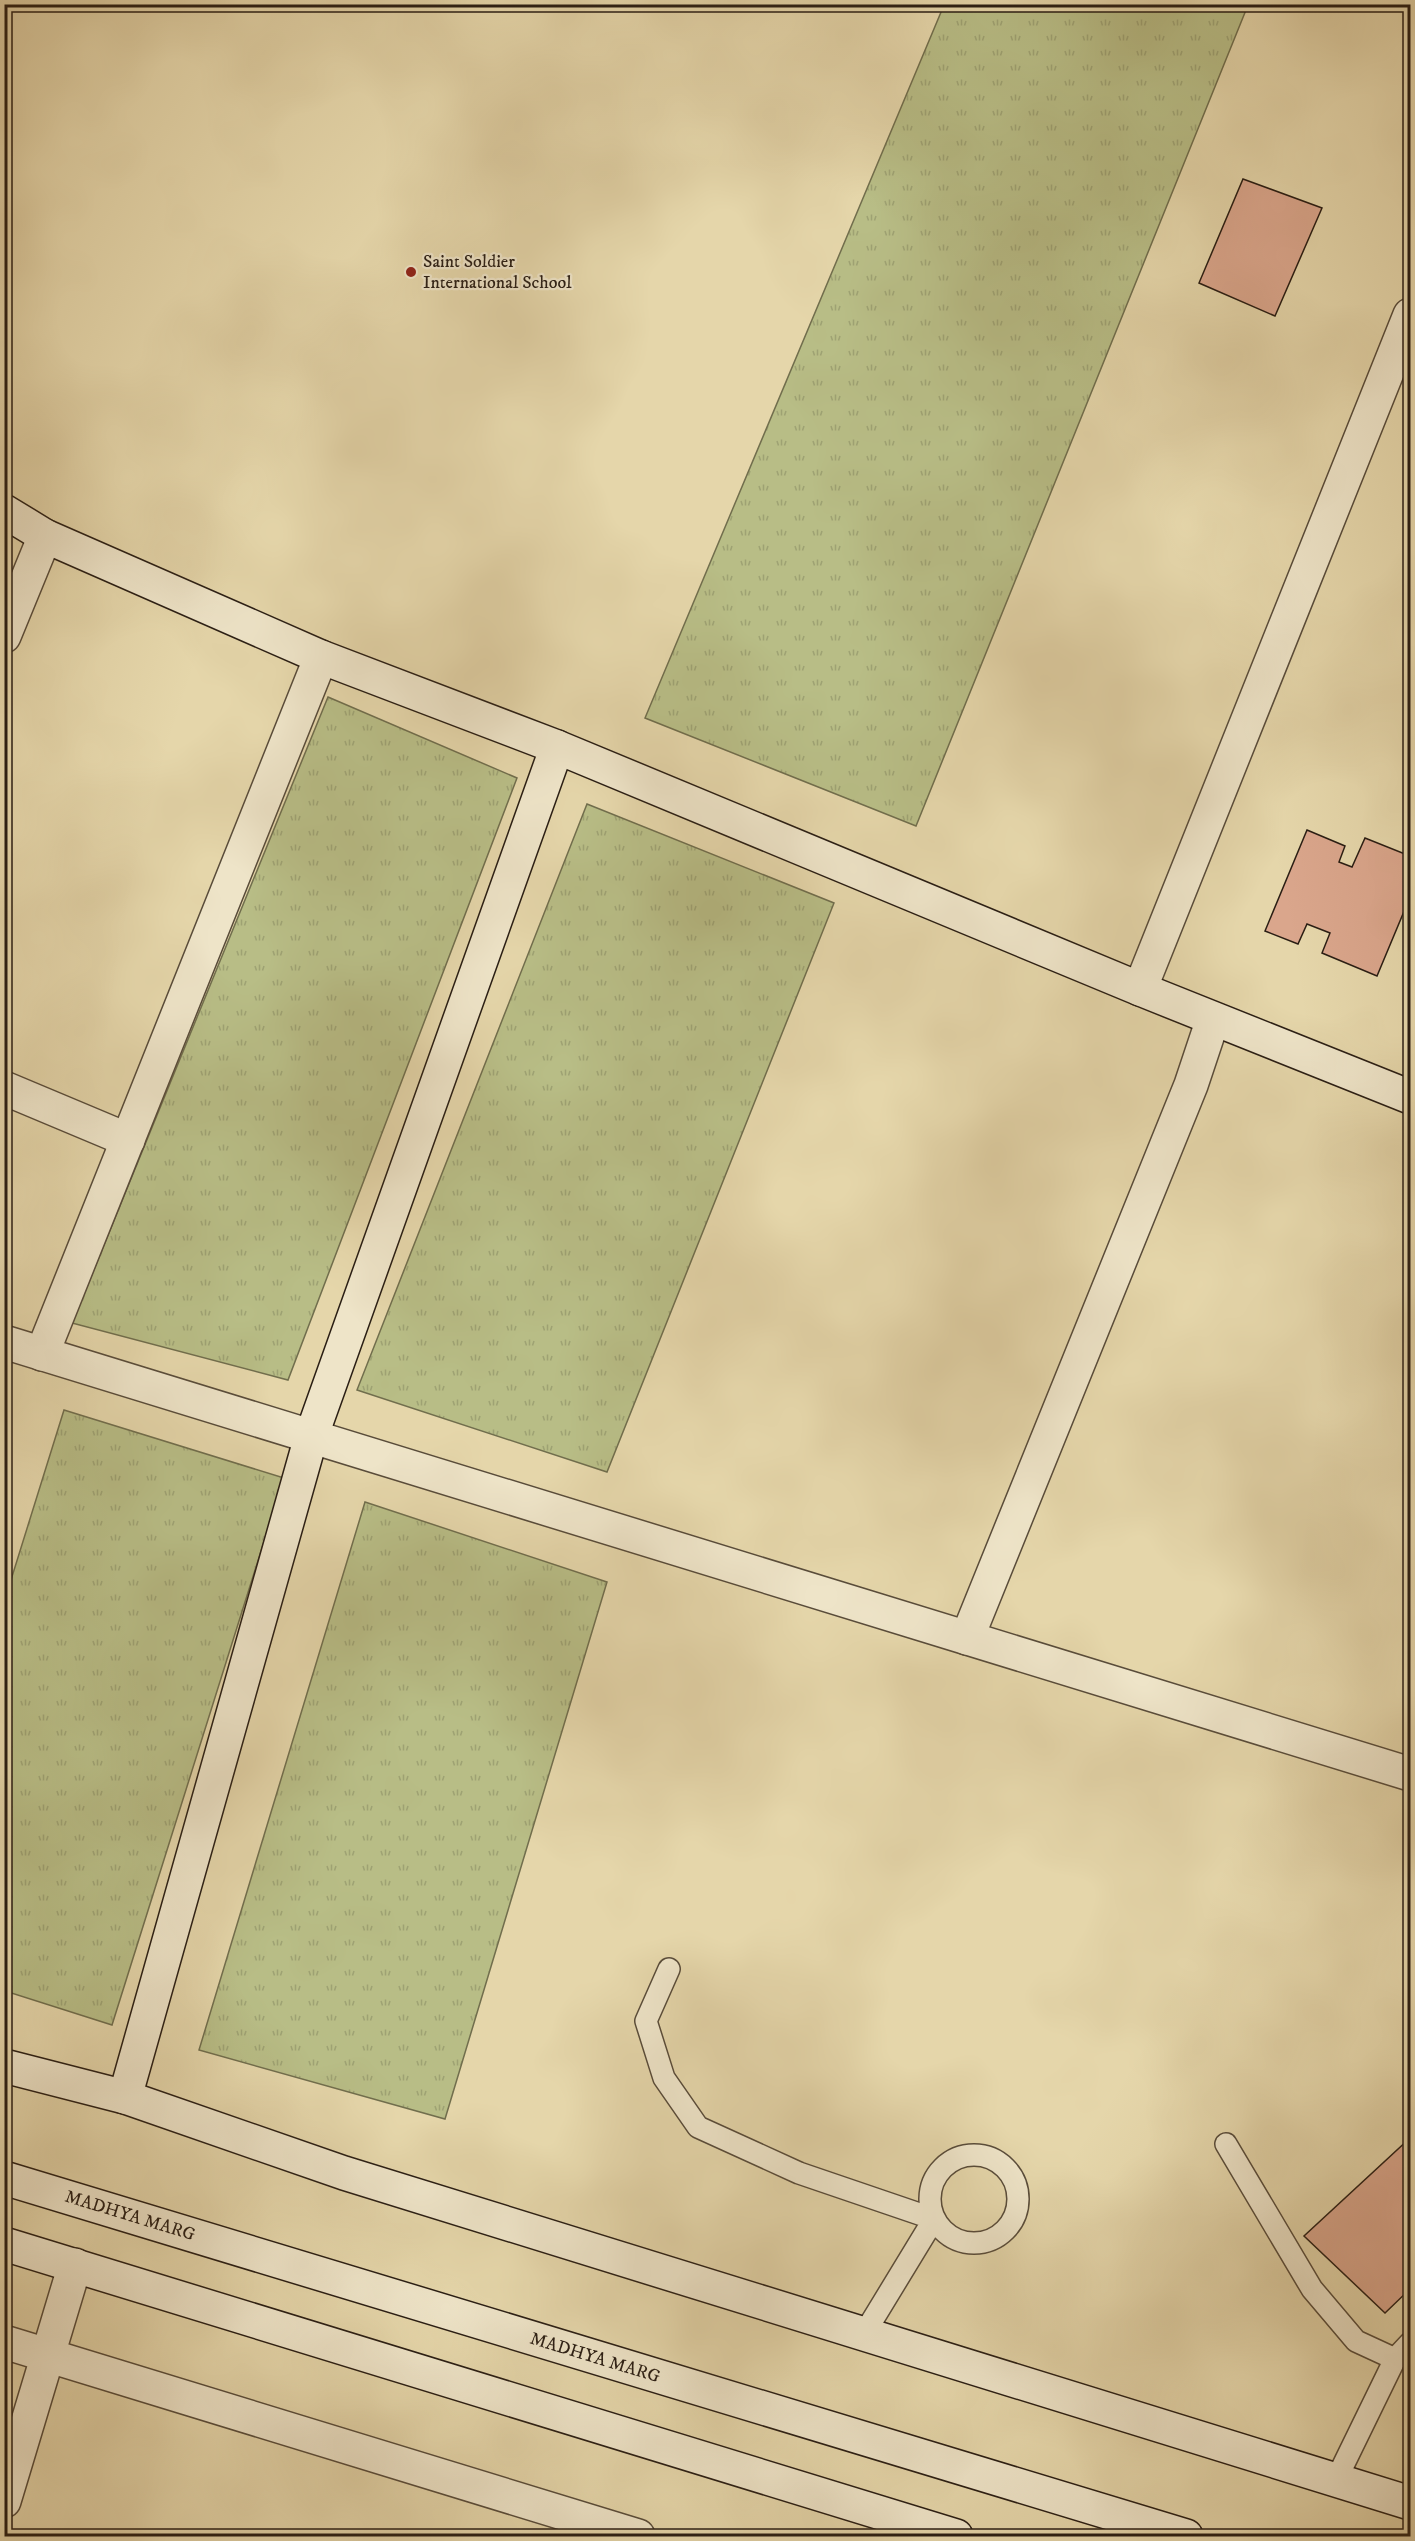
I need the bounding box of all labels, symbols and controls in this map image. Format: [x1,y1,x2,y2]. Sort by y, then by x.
place label: Saint Soldier International School [423,251,572,294]
marker: Saint Soldier International School [404,265,418,279]
street label: MADHYA MARG [62,2186,198,2246]
street label: MADHYA MARG [527,2328,663,2388]

